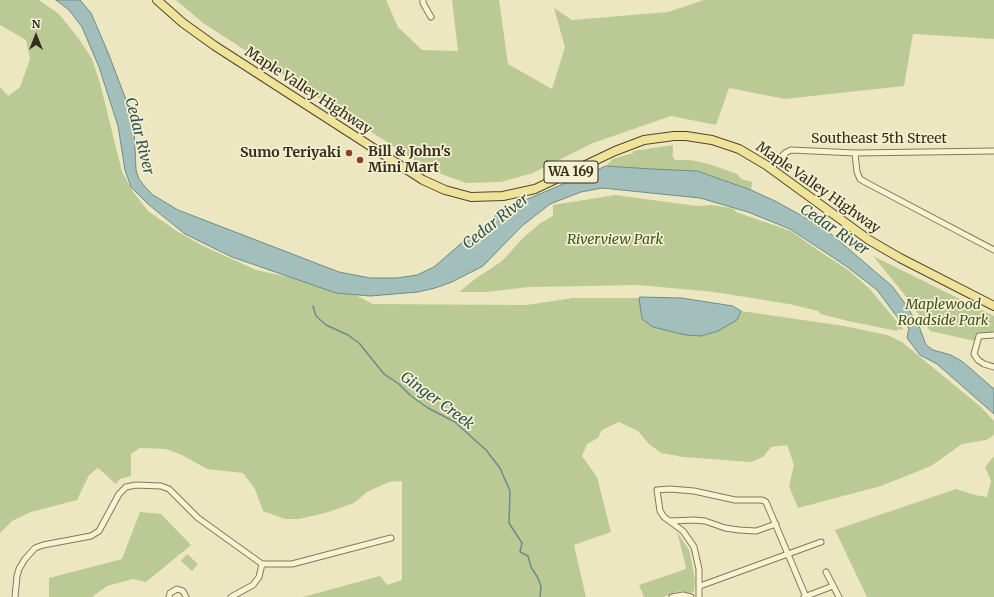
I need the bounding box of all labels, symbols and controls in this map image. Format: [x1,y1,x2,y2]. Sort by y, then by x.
north arrow [16,16,56,56]
text: N [32,17,40,31]
street label: Maple Valley Highway [241,44,375,138]
water label: Cedar River [121,95,157,177]
street label: Southeast 5th Street [811,131,947,147]
street label: Maple Valley Highway [752,139,884,237]
place label: Bill & John's Mini Mart [368,144,451,176]
place label: Sumo Teriyaki [240,145,341,161]
marker: Sumo Teriyaki [344,148,354,158]
marker: Bill & John's Mini Mart [355,155,365,165]
road number: WA 169 [544,161,598,183]
water label: Cedar River [459,191,533,253]
water label: Cedar River [796,200,872,260]
park label: Riverview Park [567,232,663,248]
park label: Maplewood Roadside Park [898,297,988,330]
water label: Ginger Creek [397,368,477,434]

